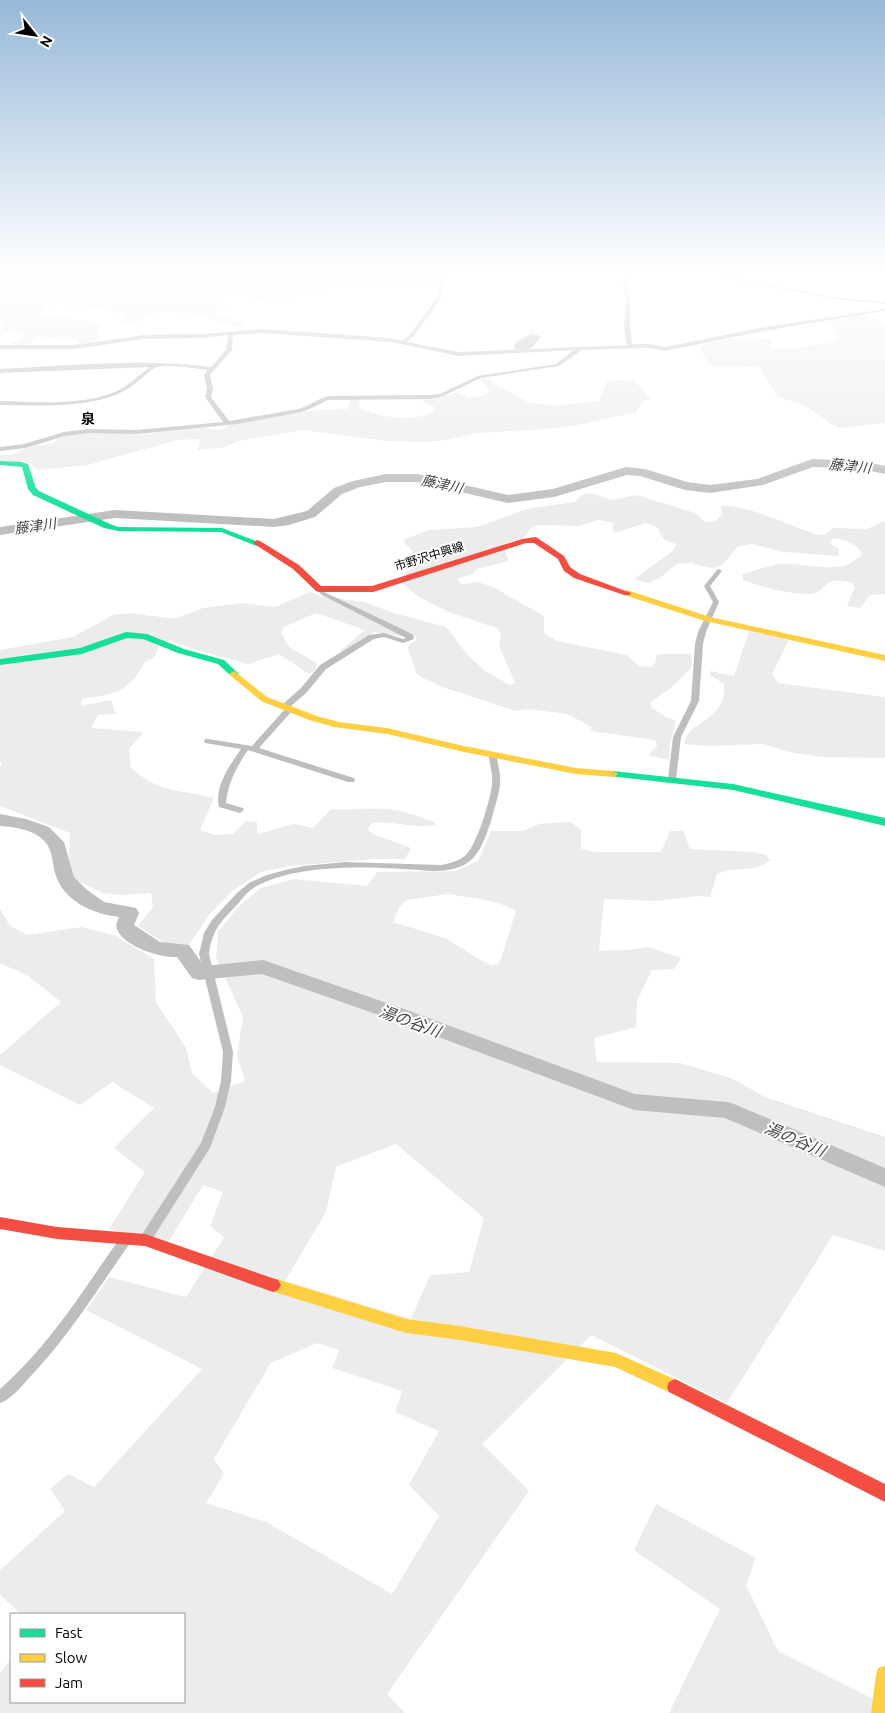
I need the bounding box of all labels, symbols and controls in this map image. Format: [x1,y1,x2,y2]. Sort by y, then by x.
north arrow [10,10,60,60]
text: N [37,33,56,50]
district label: 泉 [81,411,95,427]
water label: 藤津川 [828,456,874,476]
water label: 藤津川 [420,472,466,497]
water label: 藤津川 [13,515,59,537]
street label: 市野沢中興線 [393,539,465,573]
water label: 湯の谷川 [377,1002,445,1041]
water label: 湯の谷川 [762,1118,830,1161]
legend [10,1613,185,1703]
text: Fast [55,1624,83,1641]
text: Slow [55,1649,88,1666]
text: Jam [55,1674,83,1691]

